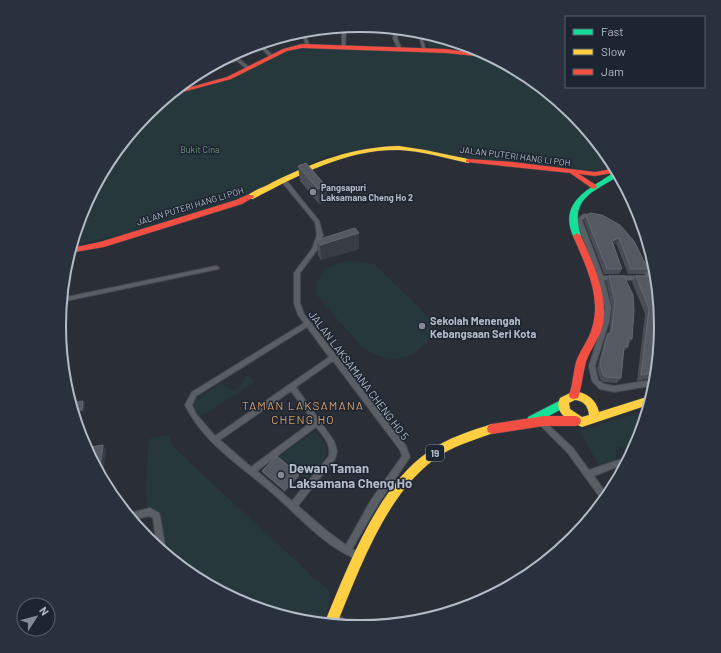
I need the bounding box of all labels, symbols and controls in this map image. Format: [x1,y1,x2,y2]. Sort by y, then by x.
legend [565,16,705,88]
text: Fast [601,24,624,38]
text: Slow [601,44,626,58]
text: Jam [601,64,624,78]
park label: Bukit Cina [180,144,220,155]
street label: JALAN PUTERI HANG LI POH [459,144,571,168]
place label: Pangsapuri Laksamana Cheng Ho 2 [321,182,413,203]
street label: JALAN PUTERI HANG LI POH [135,184,245,228]
marker: Pangsapuri Laksamana Cheng Ho 2 [308,187,318,197]
street label: JALAN LAKSAMANA CHENG HO 5 [306,308,412,443]
place label: Sekolah Menengah Kebangsaan Seri Kota [430,314,536,340]
marker: Sekolah Menengah Kebangsaan Seri Kota [417,321,427,331]
district label: TAMAN LAKSAMANA CHENG HO [242,398,364,426]
road number: 19 [426,445,444,461]
place label: Dewan Taman Laksamana Cheng Ho [289,460,412,491]
marker: Dewan Taman Laksamana Cheng Ho [276,470,286,480]
north arrow [16,597,56,637]
text: N [37,604,52,618]

